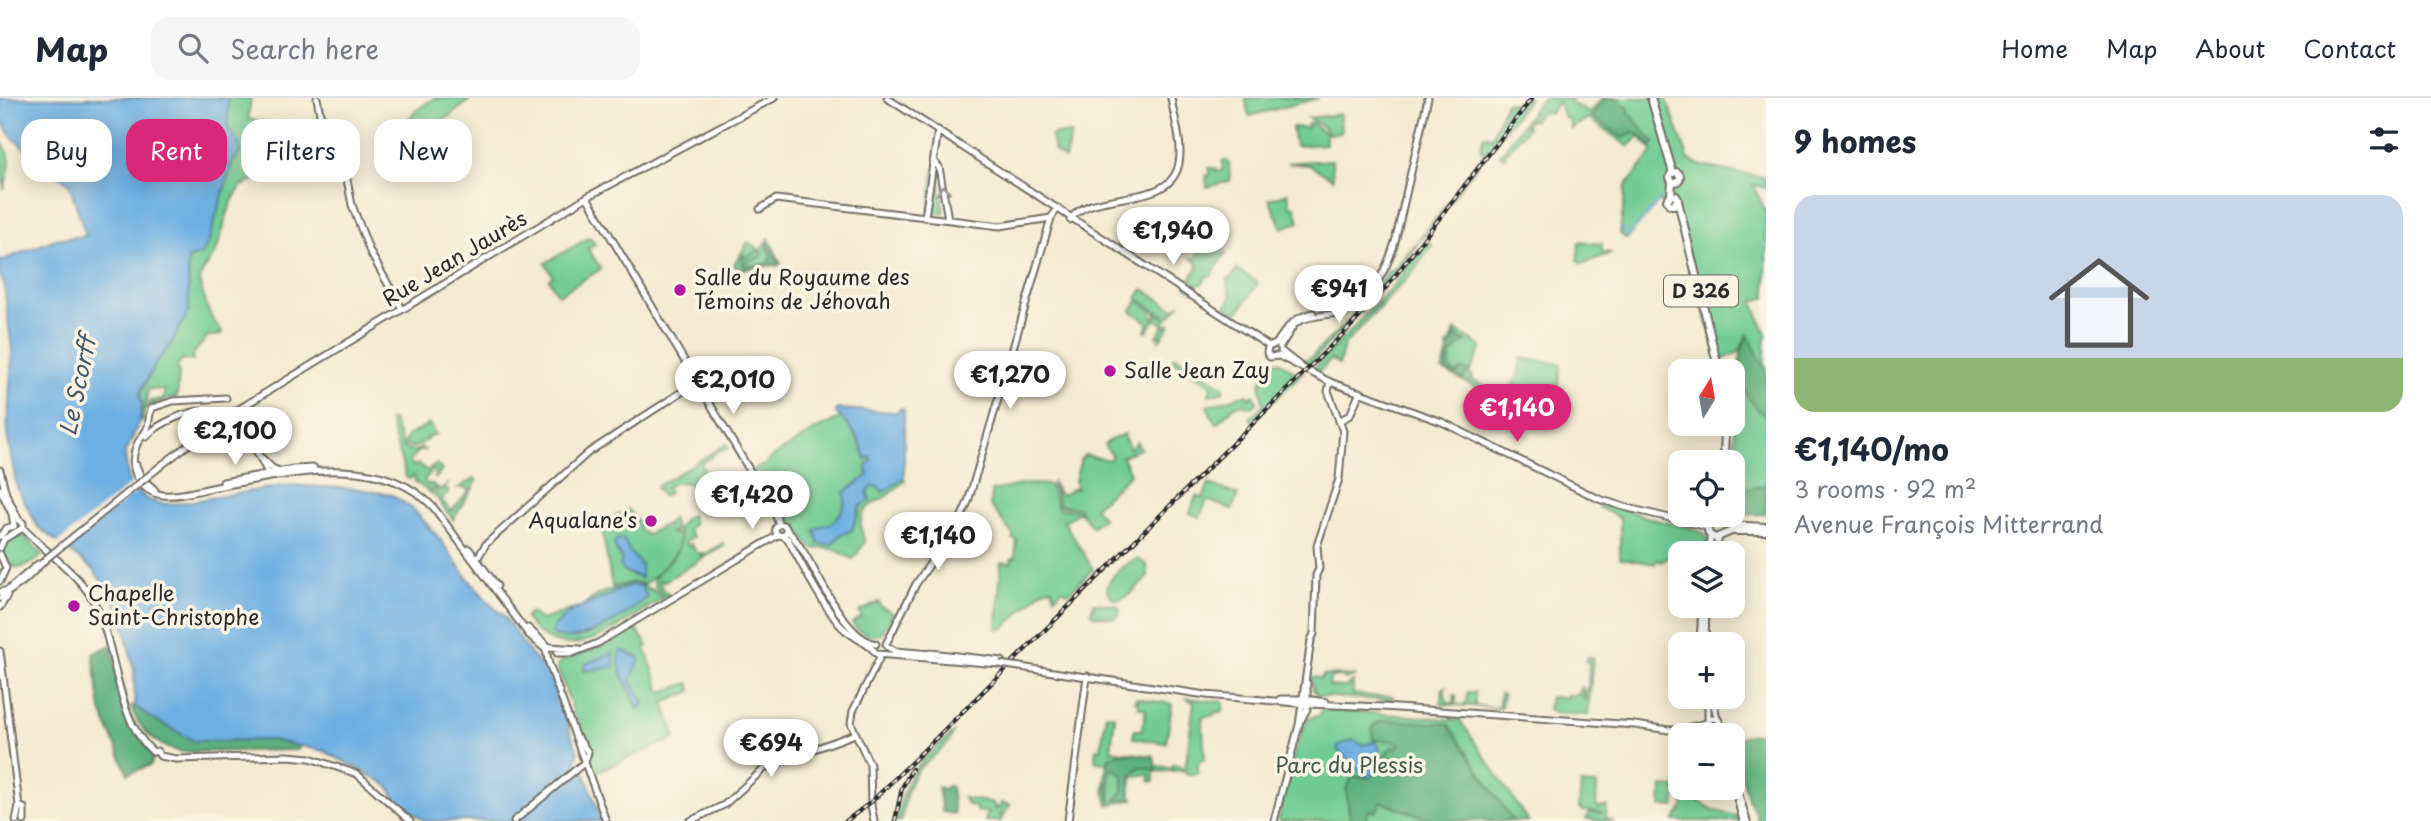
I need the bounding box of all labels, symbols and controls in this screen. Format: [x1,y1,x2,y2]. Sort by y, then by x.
search box [150,17,640,80]
text: Map [35,23,108,73]
icon: search [174,29,212,67]
text: Search here [230,29,379,68]
text: Home [2001,30,2068,66]
text: Map [2106,30,2157,66]
text: About [2195,30,2265,66]
text: Contact [2303,30,2396,66]
text: 9 homes [1794,118,1916,163]
chip: Buy [21,119,112,182]
chip: Rent [126,119,227,182]
chip: Filters [241,119,360,182]
chip: New [374,119,472,182]
icon: filters [2365,121,2403,159]
one-way arrow [936,184,951,196]
street label: Rue Jean Jaurès [376,201,532,313]
pin: €1,940 [1116,208,1230,267]
text: €1,940 [1133,212,1213,247]
icon: home [2036,240,2162,366]
place label: Salle du Royaume des Témoins de Jéhovah [694,260,910,316]
pin: €941 [1298,266,1380,325]
text: €941 [1310,270,1368,305]
road number: D 326 [1664,276,1738,307]
marker: Salle du Royaume des Témoins de Jéhovah [672,282,688,298]
water label: Le Scorff [49,327,105,438]
pin: €1,270 [953,352,1067,411]
place label: Salle Jean Zay [1124,353,1270,385]
pin: €2,010 [676,356,790,416]
text: €1,270 [970,356,1050,391]
north arrow [1668,359,1745,436]
map controls [1668,359,1745,800]
text: €2,010 [691,361,775,396]
marker: Salle Jean Zay [1102,363,1118,379]
pin: €1,140 [1460,384,1574,444]
text: €1,140 [1479,389,1555,424]
pin: €2,100 [178,408,292,467]
text: €2,100 [193,412,277,447]
text: €1,140/mo [1794,426,1949,471]
button: locate [1668,450,1745,527]
text: 3 rooms · 92 m² [1794,471,1977,506]
pin: €1,420 [695,472,809,531]
text: €1,420 [711,476,793,511]
place label: Aqualane's [528,503,637,535]
text: Avenue François Mitterrand [1794,506,2103,541]
pin: €1,140 [881,512,995,572]
marker: Aqualane's [643,513,659,529]
text: €1,140 [900,517,976,552]
button: layers [1668,541,1745,618]
place label: Chapelle Saint-Christophe [88,576,260,632]
marker: Chapelle Saint-Christophe [66,598,82,614]
button: + [1668,632,1745,709]
pin: €694 [730,720,812,779]
button: − [1668,723,1745,800]
text: €694 [739,724,803,759]
park label: Parc du Plessis [1275,748,1423,780]

